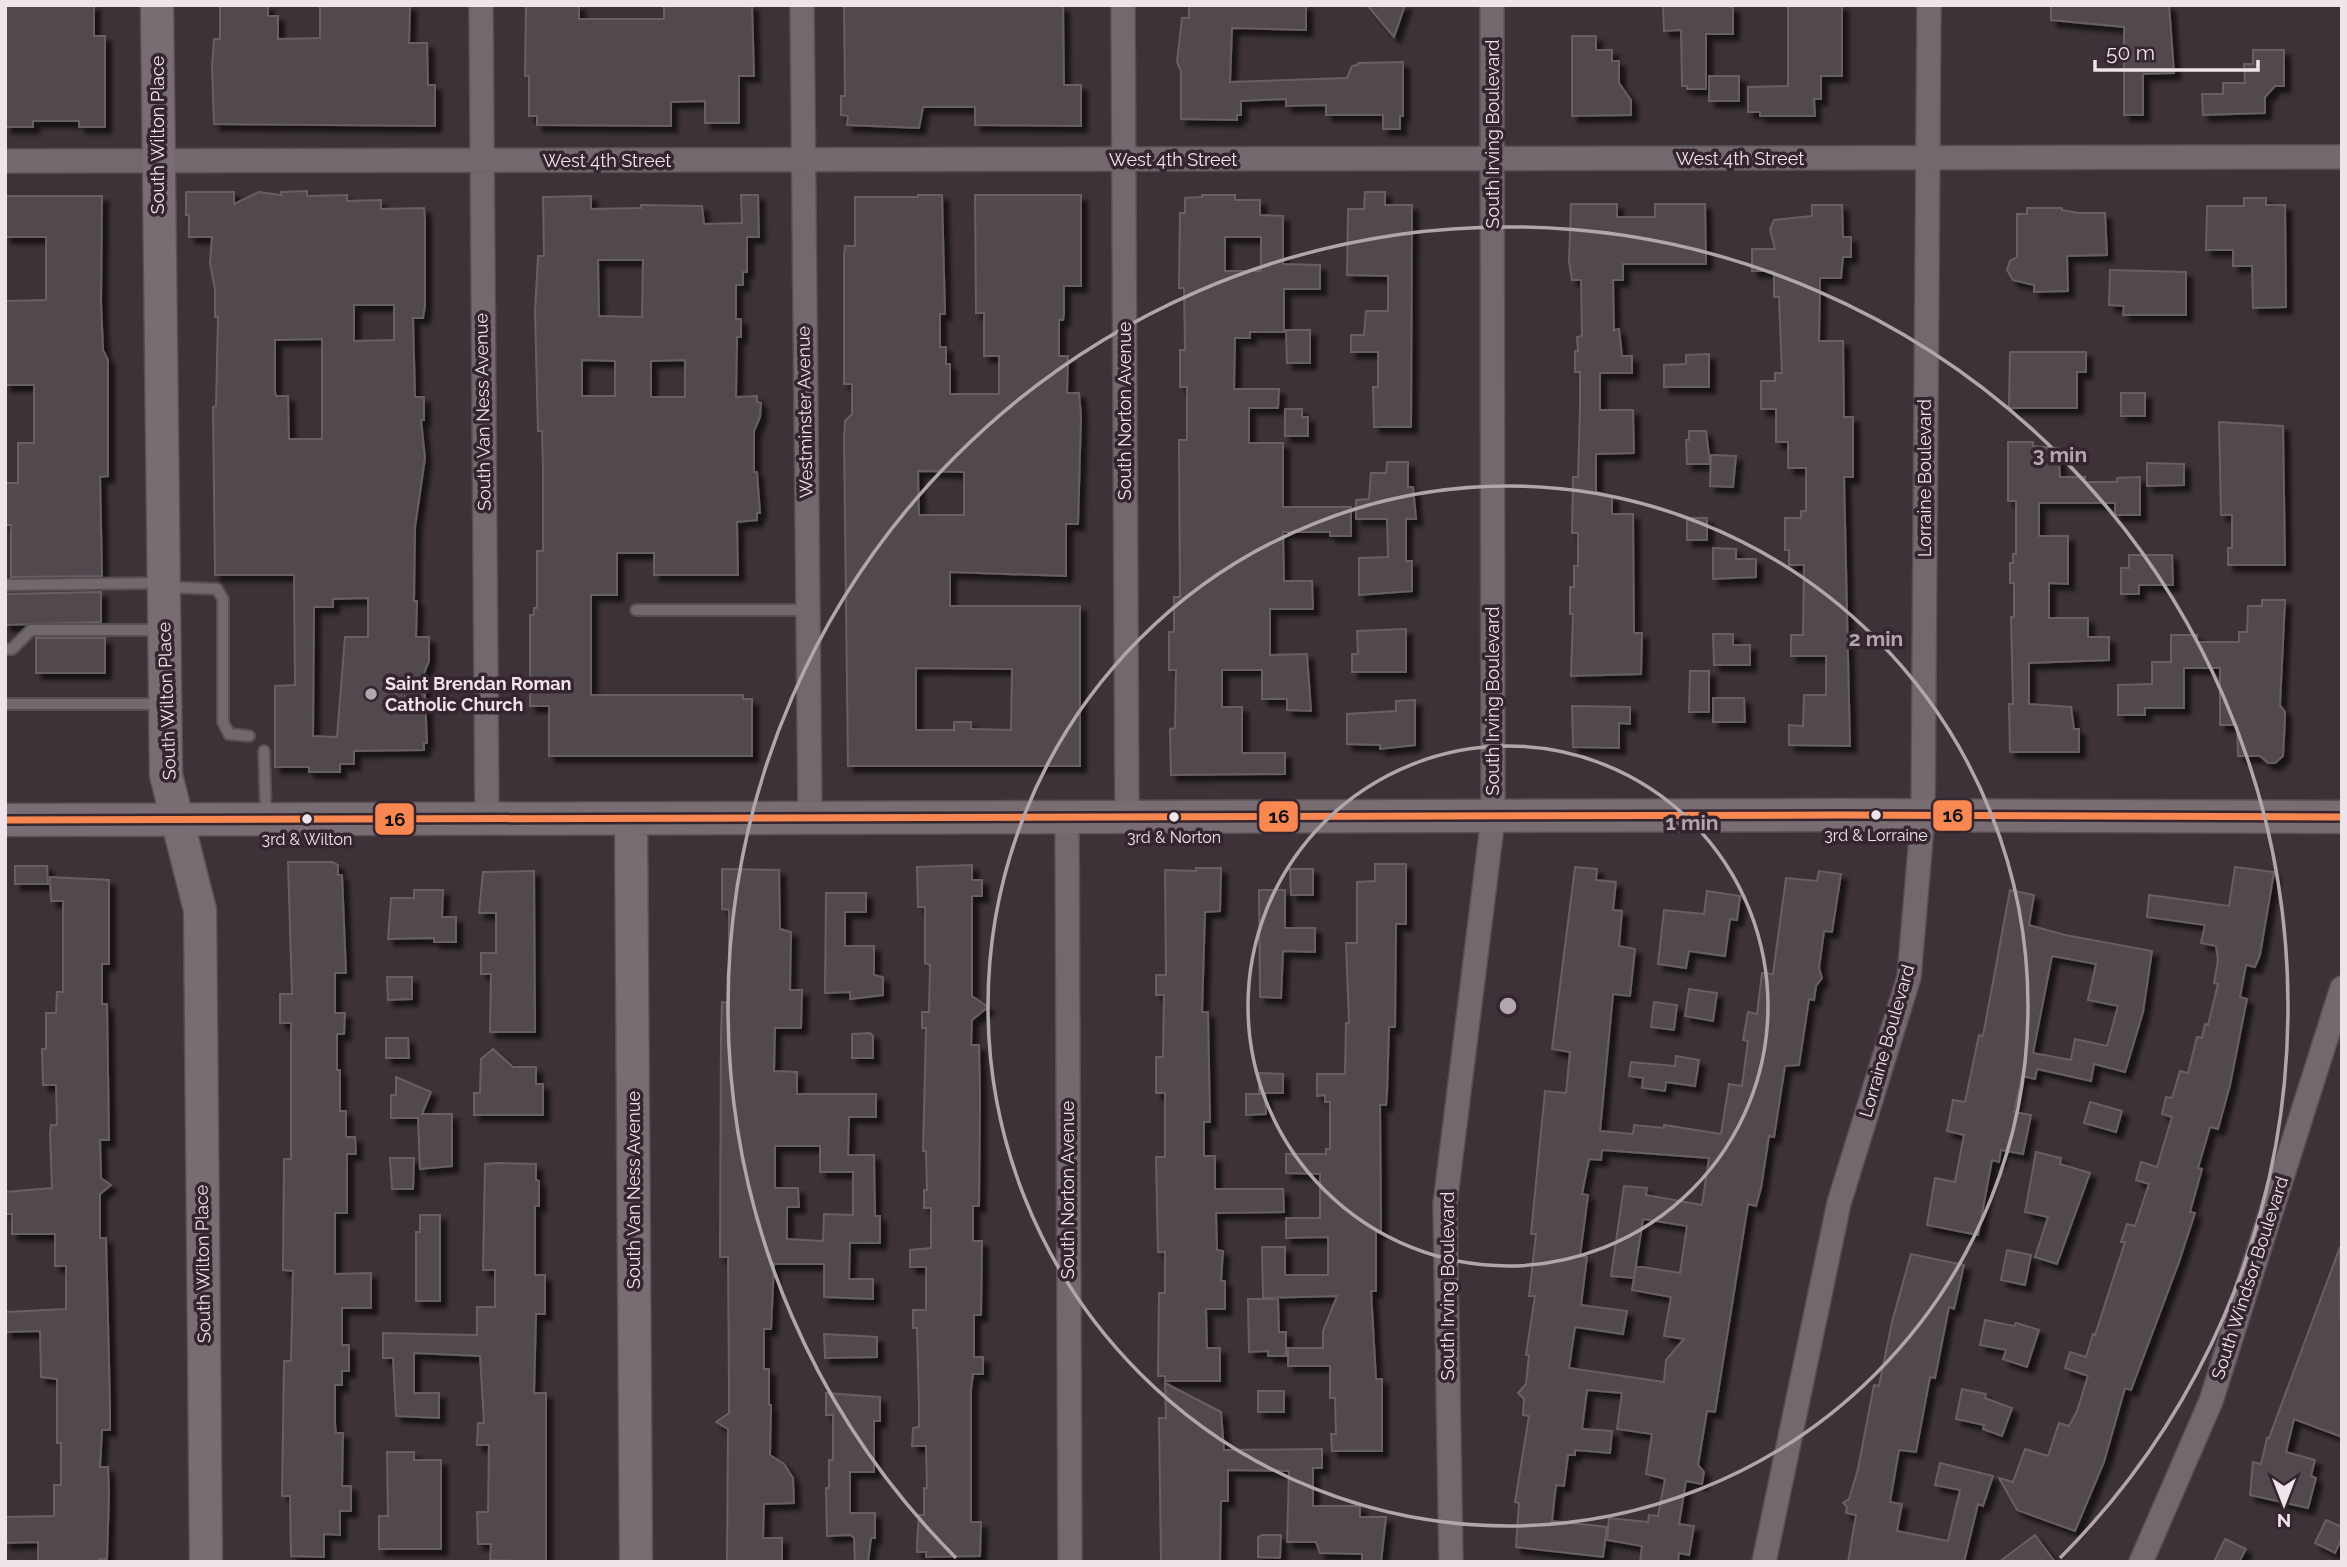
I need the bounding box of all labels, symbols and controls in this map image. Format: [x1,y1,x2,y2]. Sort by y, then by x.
scale bar [2095,28,2258,72]
street label: South Irving Boulevard [1482,40,1503,228]
text: 50 m [2106,40,2155,65]
street label: South Wilton Place [147,55,168,214]
street label: West 4th Street [1676,148,1804,169]
street label: West 4th Street [1109,149,1237,170]
street label: West 4th Street [543,150,671,171]
street label: South Van Ness Avenue [470,312,495,511]
street label: South Norton Avenue [1114,321,1135,500]
street label: Westminster Avenue [792,325,817,498]
street label: Lorraine Boulevard [1914,399,1935,557]
text: 3 min [2033,442,2087,467]
street label: South Irving Boulevard [1482,607,1503,795]
street label: South Wilton Place [153,621,180,781]
text: 2 min [1849,626,1903,651]
place label: Saint Brendan Roman Catholic Church [385,673,571,715]
marker: Saint Brendan Roman Catholic Church [363,686,379,702]
line badge: 16 [1932,799,1973,832]
line badge: 16 [1258,800,1299,833]
line badge: 16 [374,802,415,836]
text: 16 [1943,804,1963,826]
text: 16 [1269,805,1289,827]
text: 16 [385,808,405,830]
marker: 3rd & Lorraine [1869,808,1883,822]
marker: 3rd & Norton [1167,810,1181,824]
text: 1 min [1665,810,1719,835]
marker: 3rd & Wilton [300,812,314,826]
place label: 3rd & Lorraine [1824,826,1928,845]
place label: 3rd & Norton [1127,828,1221,847]
place label: 3rd & Wilton [262,830,352,849]
street label: Lorraine Boulevard [1855,962,1918,1120]
centre of rings [1496,994,1520,1018]
street label: South Van Ness Avenue [623,1091,644,1289]
street label: South Norton Avenue [1057,1100,1078,1279]
street label: South Windsor Boulevard [2207,1174,2292,1382]
street label: South Wilton Place [191,1184,214,1343]
street label: South Irving Boulevard [1437,1192,1458,1380]
north arrow [2249,1469,2319,1539]
text: N [2277,1510,2291,1532]

